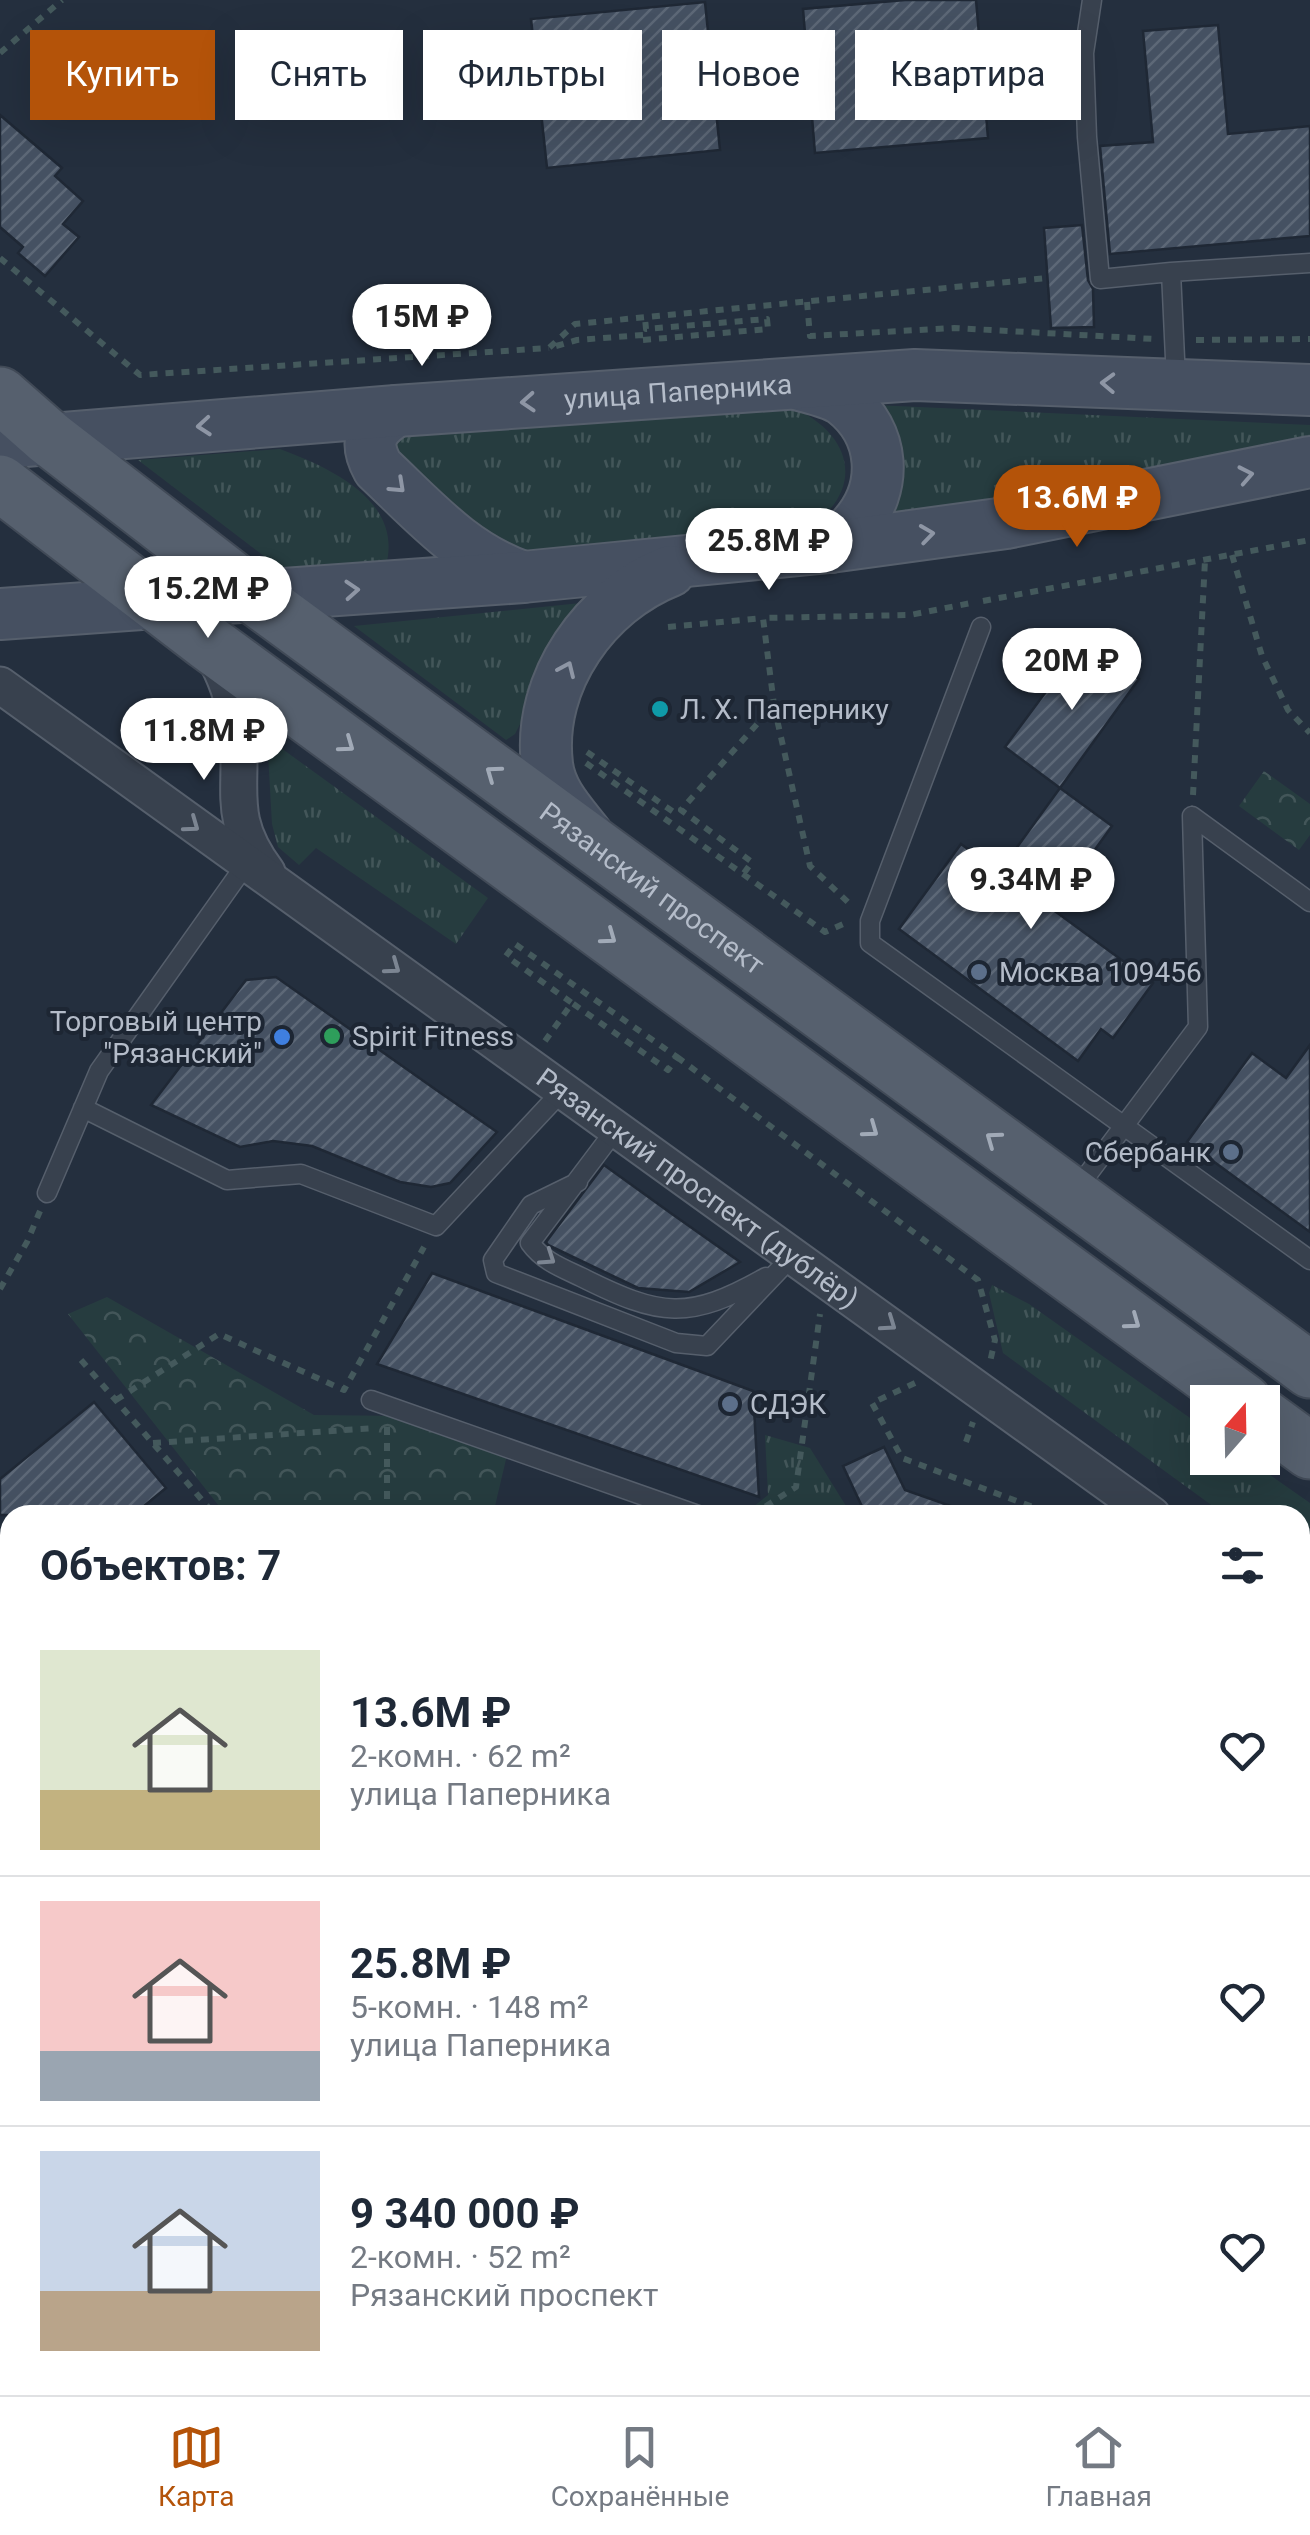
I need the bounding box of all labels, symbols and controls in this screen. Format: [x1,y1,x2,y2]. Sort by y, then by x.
chip: Купить [30,30,215,120]
chip: Снять [235,30,403,120]
chip: Фильтры [423,30,642,120]
chip: Новое [662,30,835,120]
chip: Квартира [855,30,1081,120]
pin: 15M ₽ [352,284,492,369]
text: 15M ₽ [374,297,470,335]
street label: улица Паперника [563,368,793,416]
one-way arrow [1099,372,1115,393]
one-way arrow [520,391,536,412]
one-way arrow [196,415,212,436]
pin: 13.6M ₽ [985,465,1169,550]
one-way arrow [1238,465,1254,486]
one-way arrow [386,474,404,492]
text: 13.6M ₽ [1016,478,1138,516]
pin: 25.8M ₽ [677,508,861,593]
text: 25.8M ₽ [708,521,830,559]
one-way arrow [918,525,935,546]
pin: 15.2M ₽ [116,556,300,641]
text: 15.2M ₽ [147,569,269,607]
one-way arrow [344,580,360,602]
pin: 20M ₽ [1002,628,1142,713]
text: 20M ₽ [1024,641,1120,679]
one-way arrow [555,661,575,679]
place label: Л. Х. Папернику [680,693,889,726]
pin: 11.8M ₽ [112,698,296,783]
marker: Л. Х. Папернику [649,698,671,720]
text: 11.8M ₽ [143,711,265,749]
one-way arrow [336,733,354,751]
one-way arrow [486,767,505,786]
street label: Рязанский проспект [533,795,771,982]
one-way arrow [181,812,200,831]
pin: 9.34M ₽ [939,847,1123,932]
text: 9.34M ₽ [970,860,1092,898]
one-way arrow [598,926,616,943]
one-way arrow [381,955,400,974]
place label: Москва 109456 [999,956,1202,989]
marker: Москва 109456 [968,961,990,983]
place label: Торговый центр "Рязанский" [50,1005,262,1070]
place label: Spirit Fitness [352,1020,514,1053]
marker: Spirit Fitness [321,1025,343,1047]
marker: Торговый центр "Рязанский" [271,1026,293,1048]
street label: Рязанский проспект (дублёр) [530,1061,865,1315]
one-way arrow [860,1118,878,1135]
one-way arrow [986,1133,1004,1151]
place label: Сбербанк [1085,1136,1211,1169]
marker: Сбербанк [1220,1141,1242,1163]
one-way arrow [538,1246,556,1265]
one-way arrow [1122,1310,1140,1327]
one-way arrow [878,1312,897,1331]
north arrow [1190,1385,1280,1475]
map controls [1190,1385,1280,1475]
place label: СДЭК [750,1388,826,1421]
marker: СДЭК [719,1393,741,1415]
icon: filters [1215,1538,1270,1593]
text: Объектов: 7 [40,1541,281,1590]
text: 13.6M ₽ [350,1688,511,1737]
icon: home [120,1690,240,1810]
icon: heart [1215,1723,1270,1778]
text: 2-комн. · 62 m² [350,1737,571,1775]
text: улица Паперника [350,1775,611,1813]
text: 25.8M ₽ [350,1939,511,1988]
icon: home [120,1941,240,2061]
icon: heart [1215,1974,1270,2029]
text: 5-комн. · 148 m² [350,1988,589,2026]
text: улица Паперника [350,2026,611,2064]
text: 9 340 000 ₽ [350,2189,580,2238]
icon: home [120,2191,240,2311]
icon: heart [1215,2224,1270,2279]
text: 2-комн. · 52 m² [350,2238,571,2276]
text: Рязанский проспект [350,2276,658,2314]
tab: Карта [158,2420,234,2513]
tab: Сохранённые [551,2420,729,2513]
tab: Главная [1045,2420,1152,2513]

